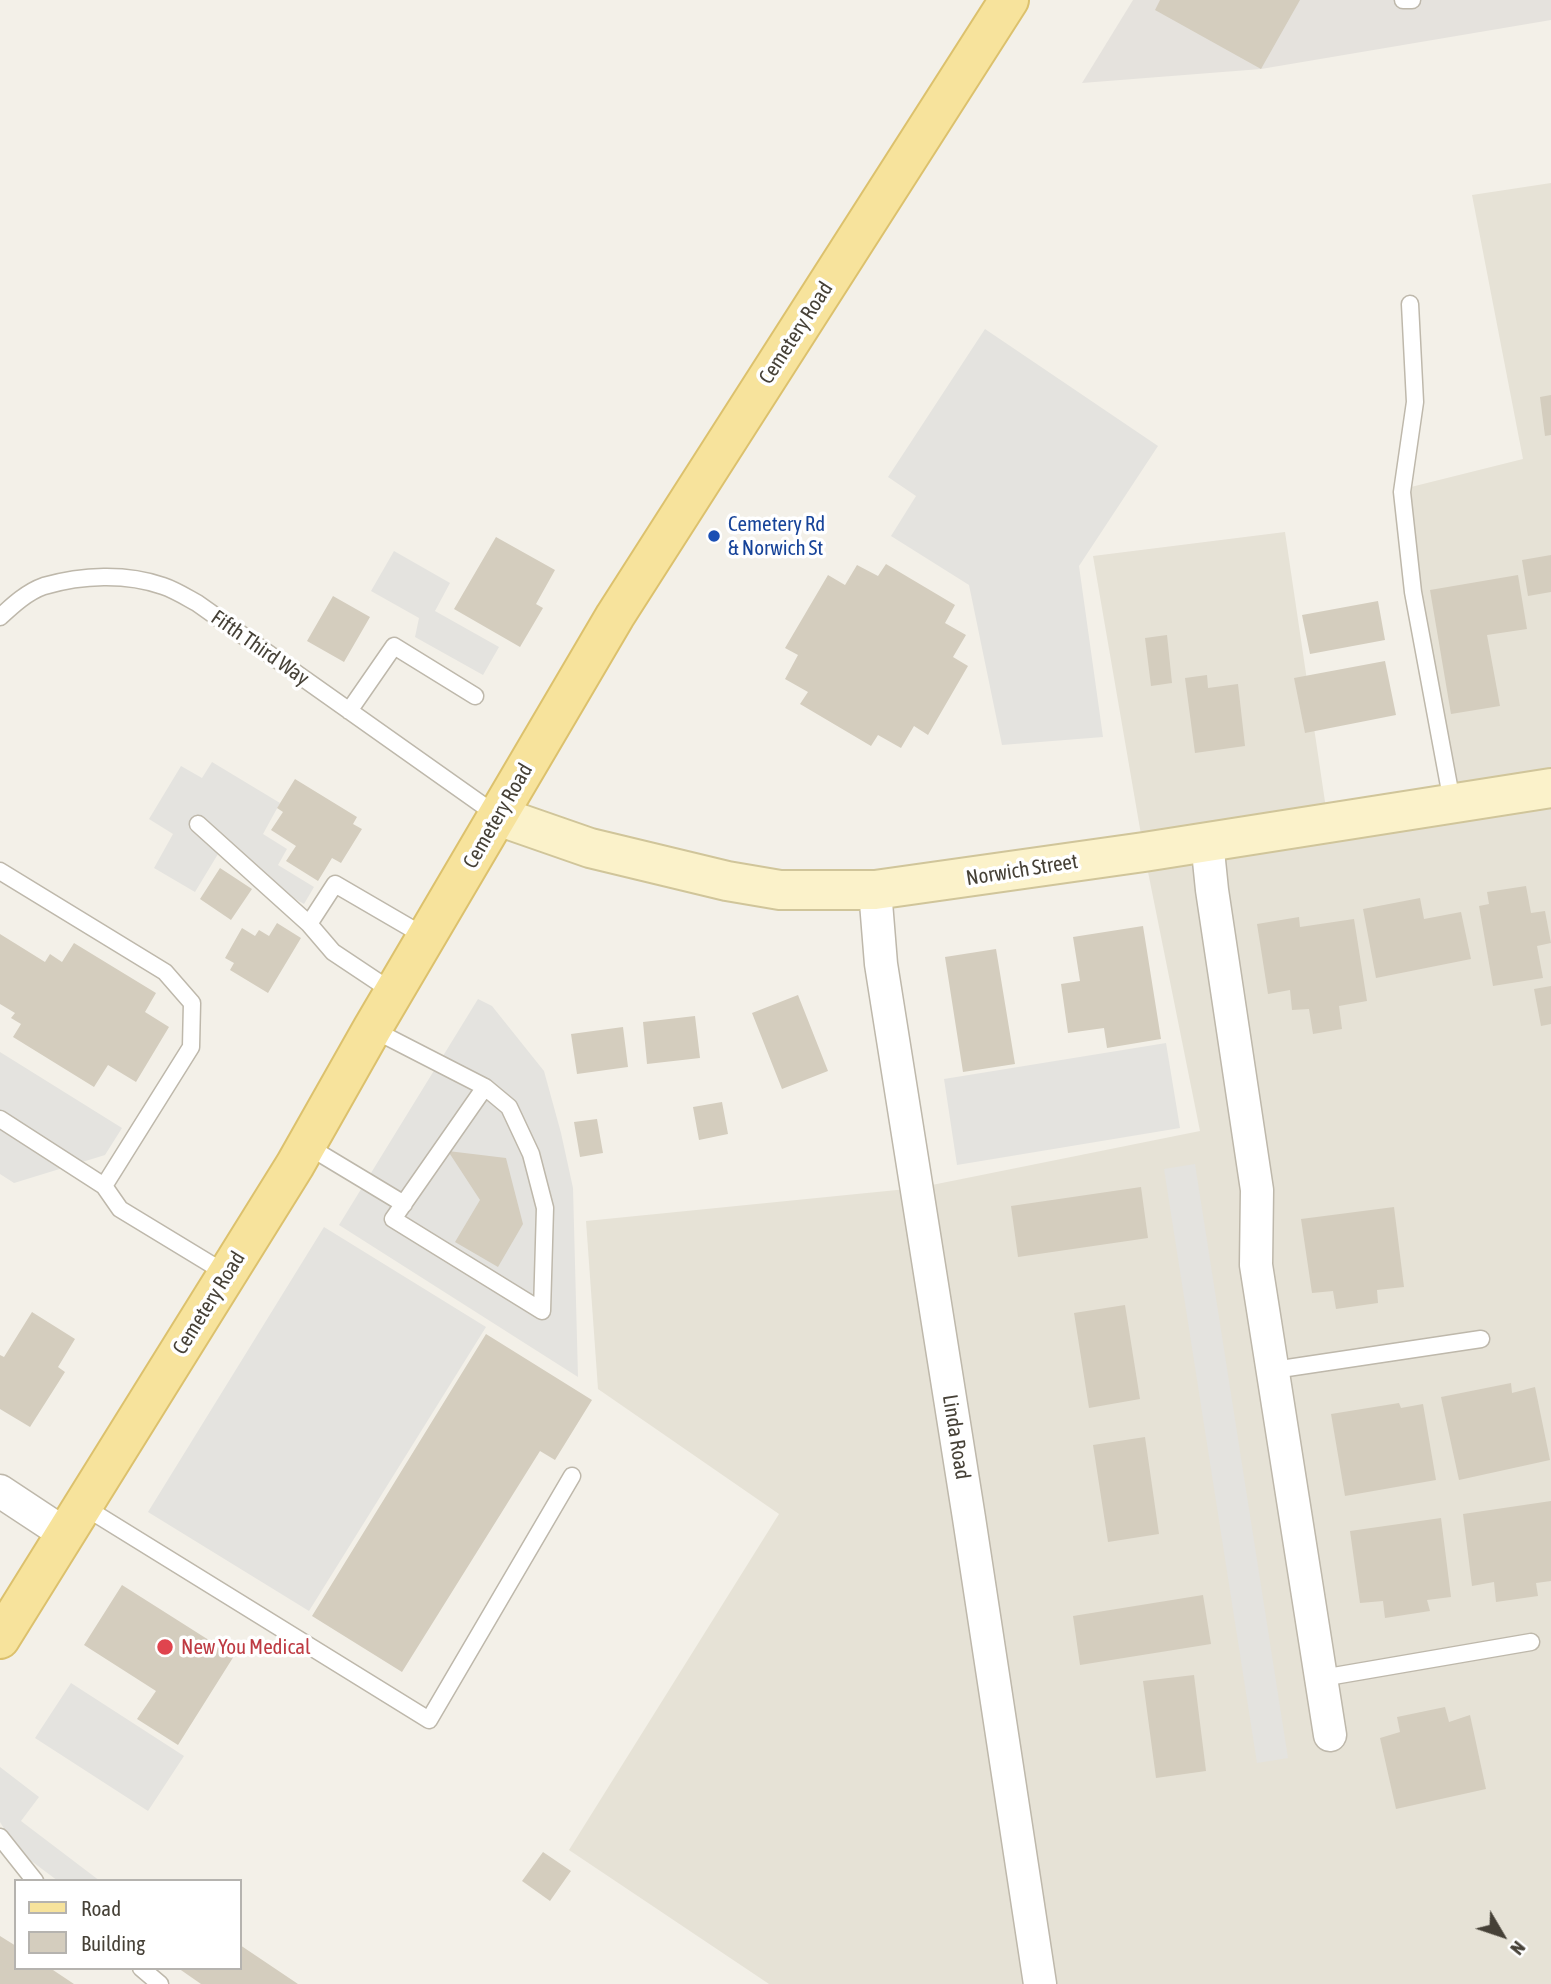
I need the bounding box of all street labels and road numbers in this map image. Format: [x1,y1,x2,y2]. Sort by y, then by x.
street label: Cemetery Road [754,277,838,389]
street label: Fifth Third Way [206,605,314,691]
street label: Cemetery Road [458,759,538,873]
street label: Norwich Street [964,849,1080,891]
street label: Cemetery Road [167,1247,251,1359]
street label: Linda Road [937,1393,975,1481]

